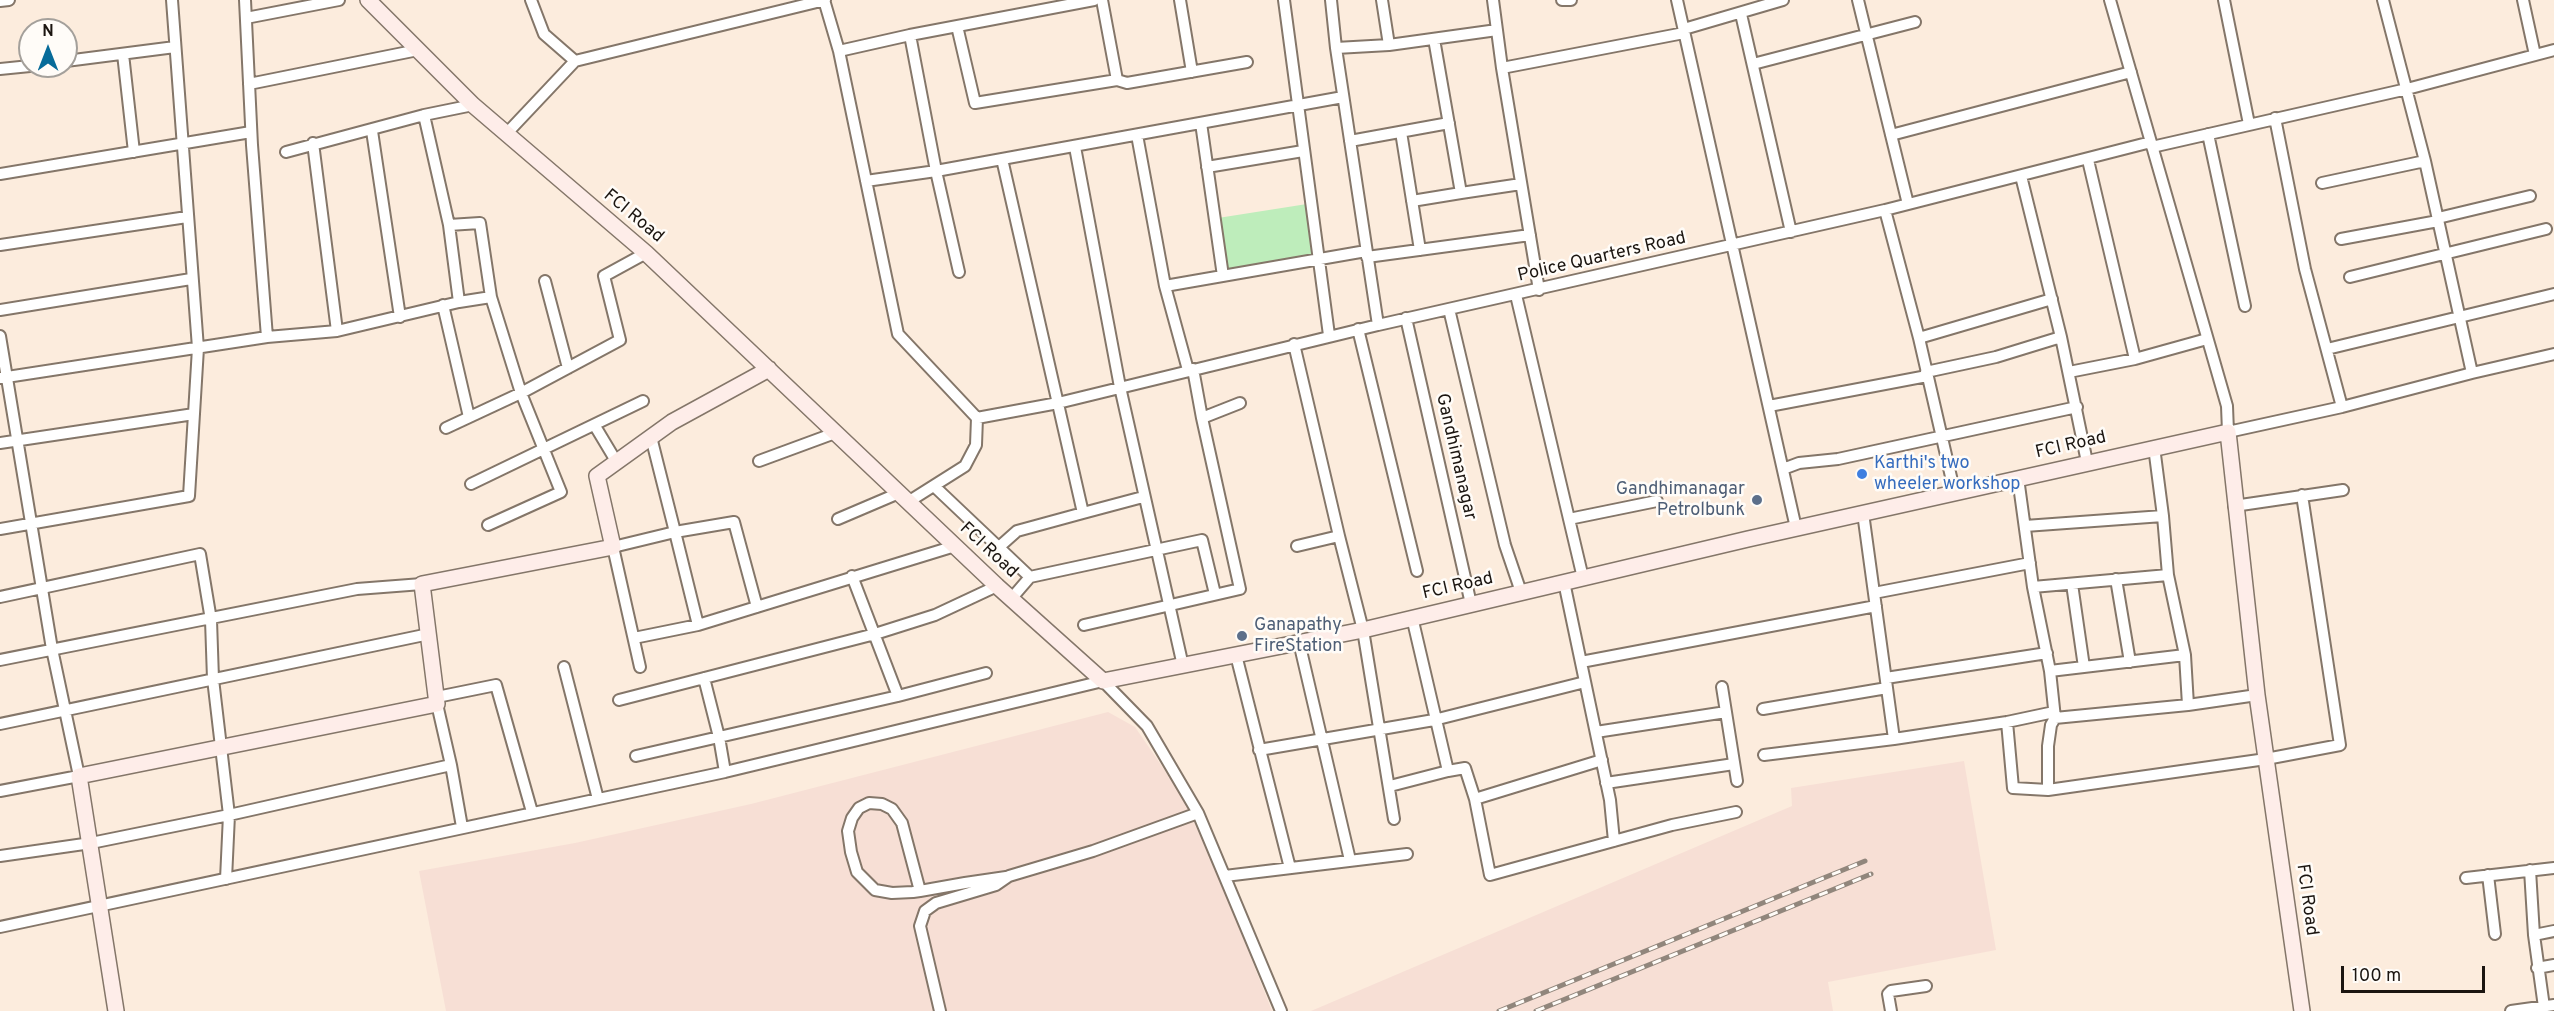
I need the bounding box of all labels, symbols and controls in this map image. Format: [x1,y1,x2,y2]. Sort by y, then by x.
north arrow [18,18,78,78]
text: N [42,22,54,42]
street label: FCI Road [598,186,668,248]
street label: Police Quarters Road [1516,228,1688,288]
street label: Gandhimanagar [1430,392,1480,522]
street label: FCI Road [2033,427,2109,465]
place label: Karthi's two wheeler workshop [1874,453,2021,496]
marker: Karthi's two wheeler workshop [1855,467,1869,481]
place label: Gandhimanagar Petrolbunk [1616,479,1745,522]
marker: Gandhimanagar Petrolbunk [1750,493,1764,507]
street label: FCI Road [954,519,1022,583]
street label: FCI Road [1420,568,1496,606]
place label: Ganapathy FireStation [1254,615,1342,658]
marker: Ganapathy FireStation [1235,629,1249,643]
street label: FCI Road [2290,863,2322,937]
scale bar [2344,954,2488,992]
text: 100 m [2352,965,2401,988]

